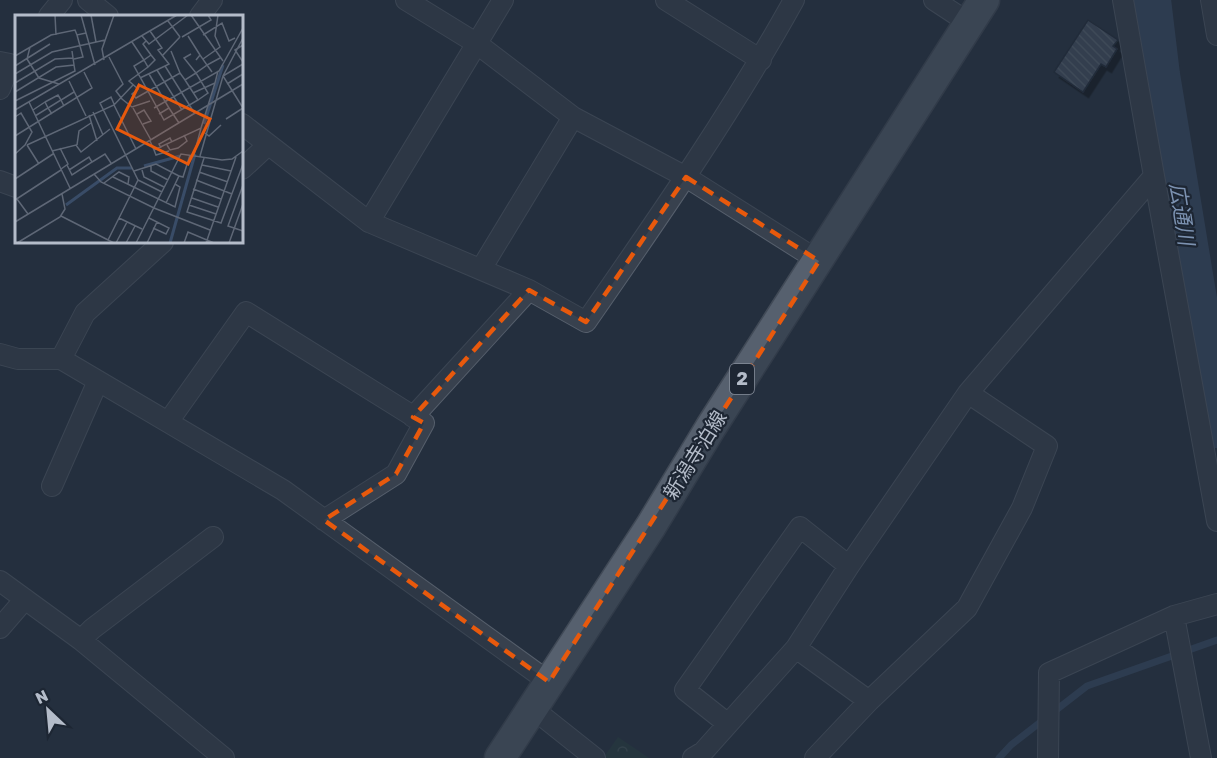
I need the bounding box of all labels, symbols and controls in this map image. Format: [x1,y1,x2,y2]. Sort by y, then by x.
inset map [15,15,243,243]
water label: 広通川 [1165,181,1200,249]
road number: 2 [730,364,754,394]
street label: 新潟寺泊線 [658,406,732,504]
north arrow [18,680,78,740]
text: N [32,686,51,708]

